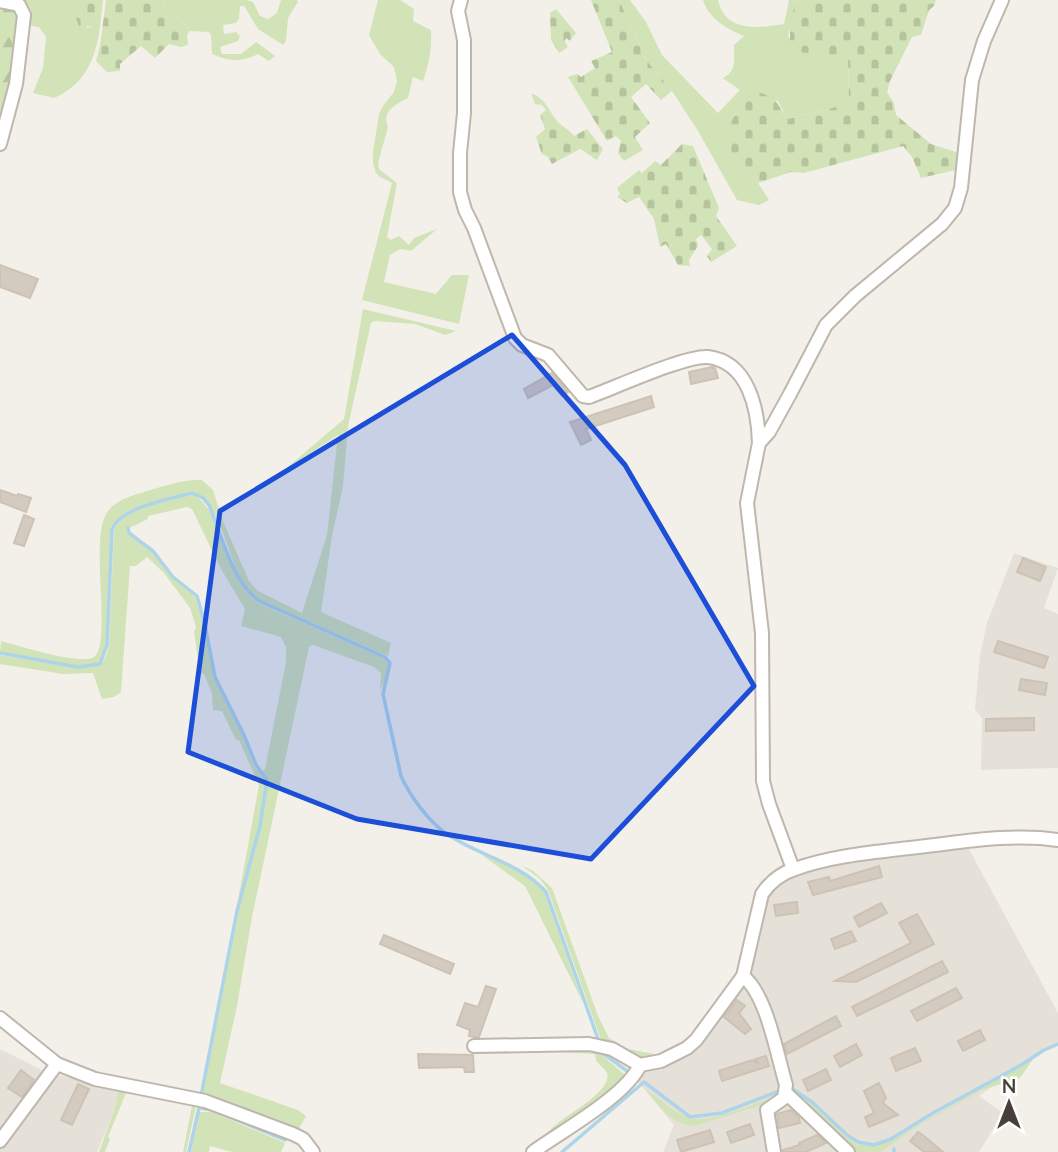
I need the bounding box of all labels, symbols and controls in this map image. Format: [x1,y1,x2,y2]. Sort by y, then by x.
north arrow [974,1068,1044,1138]
text: N [1002,1074,1016,1097]

